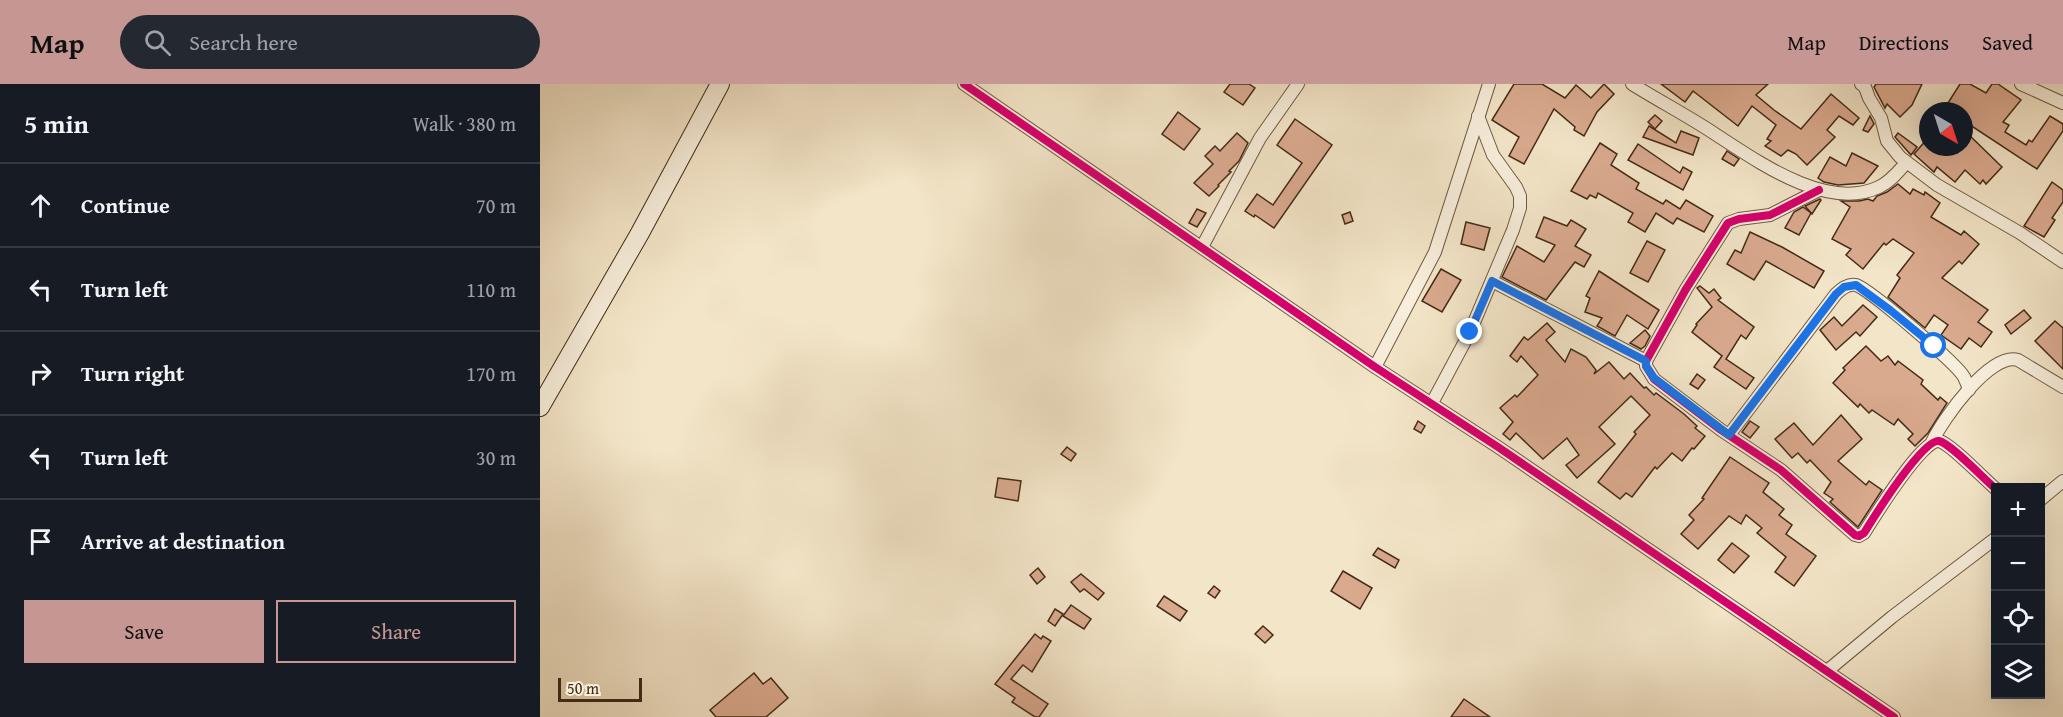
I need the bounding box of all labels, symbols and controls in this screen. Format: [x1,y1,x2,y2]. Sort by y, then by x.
search box [120,15,540,69]
text: Map [30,22,84,63]
icon: search [141,26,174,59]
text: Search here [189,26,298,58]
text: Map [1787,27,1826,58]
text: Directions [1859,27,1949,58]
text: Saved [1982,27,2033,58]
north arrow [1919,102,1973,156]
text: 5 min [24,104,89,143]
text: Walk · 380 m [413,109,516,138]
icon: ahead [24,189,57,222]
text: Continue [81,189,170,221]
text: 70 m [476,191,516,220]
icon: left [24,273,57,306]
text: Turn left [81,273,168,305]
text: 110 m [466,275,516,304]
route end [1456,318,1482,344]
route start [1920,332,1946,358]
icon: right [24,357,57,390]
text: Turn right [81,357,184,389]
text: 170 m [466,359,516,388]
icon: left [24,441,57,474]
text: Turn left [81,441,168,473]
text: 30 m [476,443,516,472]
map controls [1991,483,2045,699]
button: + [1991,483,2045,537]
icon: arrive [24,525,57,558]
text: Arrive at destination [81,525,285,557]
button: − [1991,537,2045,591]
button: locate [1991,591,2045,645]
button: Save [24,600,264,663]
button: Share [276,600,516,663]
button: layers [1991,645,2045,699]
scale bar [558,675,642,702]
text: 50 m [567,676,599,700]

